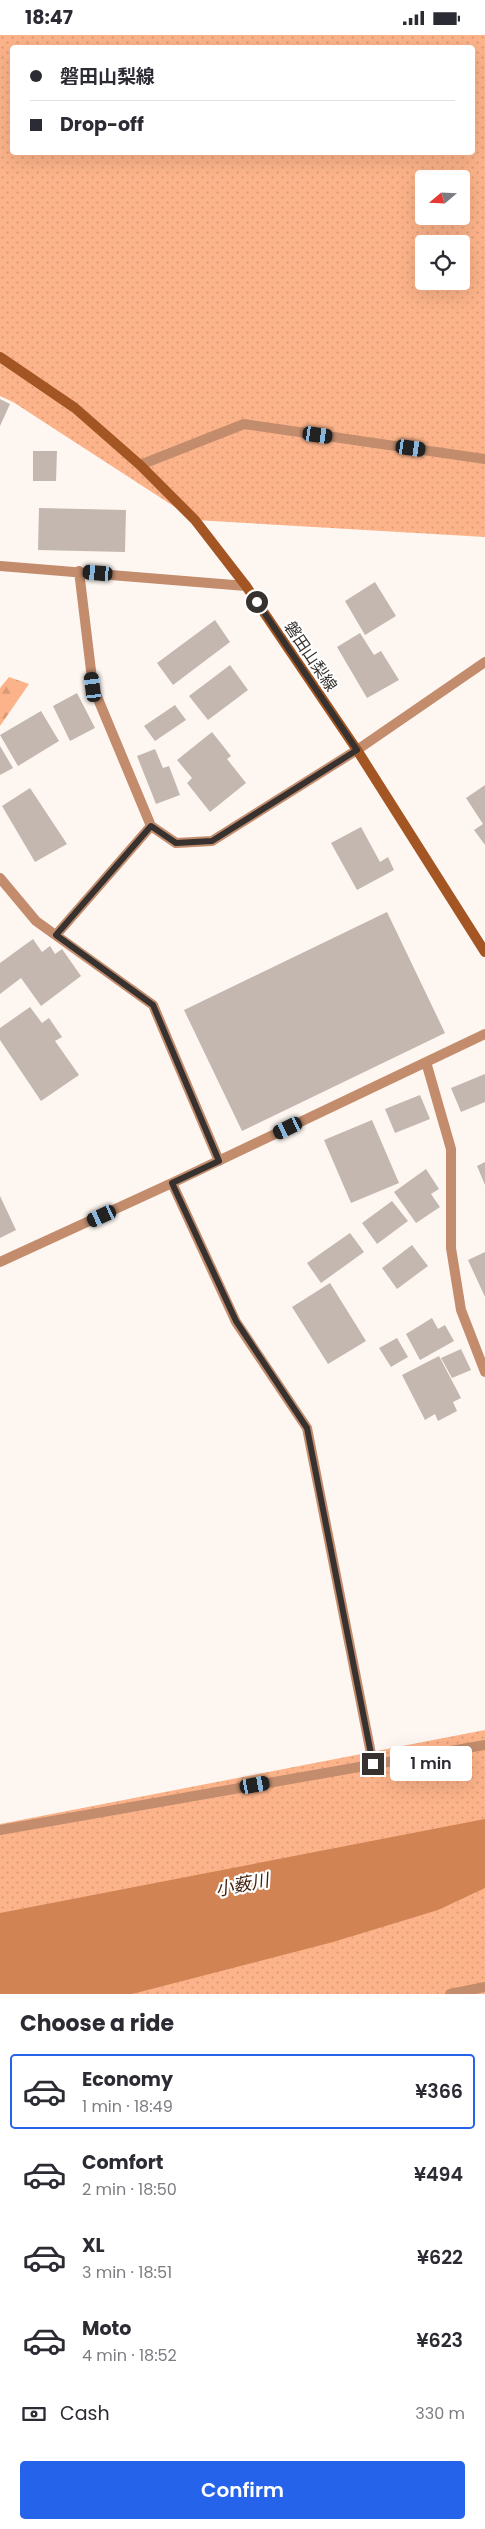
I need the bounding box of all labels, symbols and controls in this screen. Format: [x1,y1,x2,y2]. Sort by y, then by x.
text: 18:47 [25,4,73,31]
text: 磐田山梨線 [60,63,155,90]
text: Drop-off [60,111,144,138]
north arrow [415,170,470,225]
map controls [415,170,470,290]
button: locate [415,235,470,290]
car [302,425,333,445]
car [395,438,426,458]
car [82,564,113,582]
route start [246,591,268,613]
street label: 磐田山梨線 [279,617,342,696]
car [83,671,102,703]
car [271,1115,304,1141]
car [85,1203,118,1229]
callout: 1 min [390,1747,473,1781]
text: 1 min [410,1752,452,1775]
route end [362,1753,384,1775]
car [238,1775,271,1795]
water label: 小薮川 [213,1867,273,1902]
text: Choose a ride [20,2008,174,2039]
text: Economy [82,2066,173,2093]
icon: car [22,2069,67,2114]
text: ¥366 [415,2078,463,2105]
text: 1 min · 18:49 [82,2095,173,2118]
text: Comfort [82,2149,164,2176]
icon: car [22,2152,67,2197]
text: ¥494 [414,2161,463,2188]
text: 2 min · 18:50 [82,2178,177,2201]
text: XL [82,2232,105,2259]
icon: car [22,2235,67,2280]
text: ¥622 [417,2244,463,2271]
text: 3 min · 18:51 [82,2261,172,2284]
text: Moto [82,2315,131,2342]
icon: car [22,2318,67,2363]
text: ¥623 [416,2327,463,2354]
text: 4 min · 18:52 [82,2344,177,2367]
icon: cash [20,2400,48,2428]
text: Cash [60,2400,110,2427]
text: 330 m [415,2402,465,2425]
button: Confirm [20,2461,465,2519]

